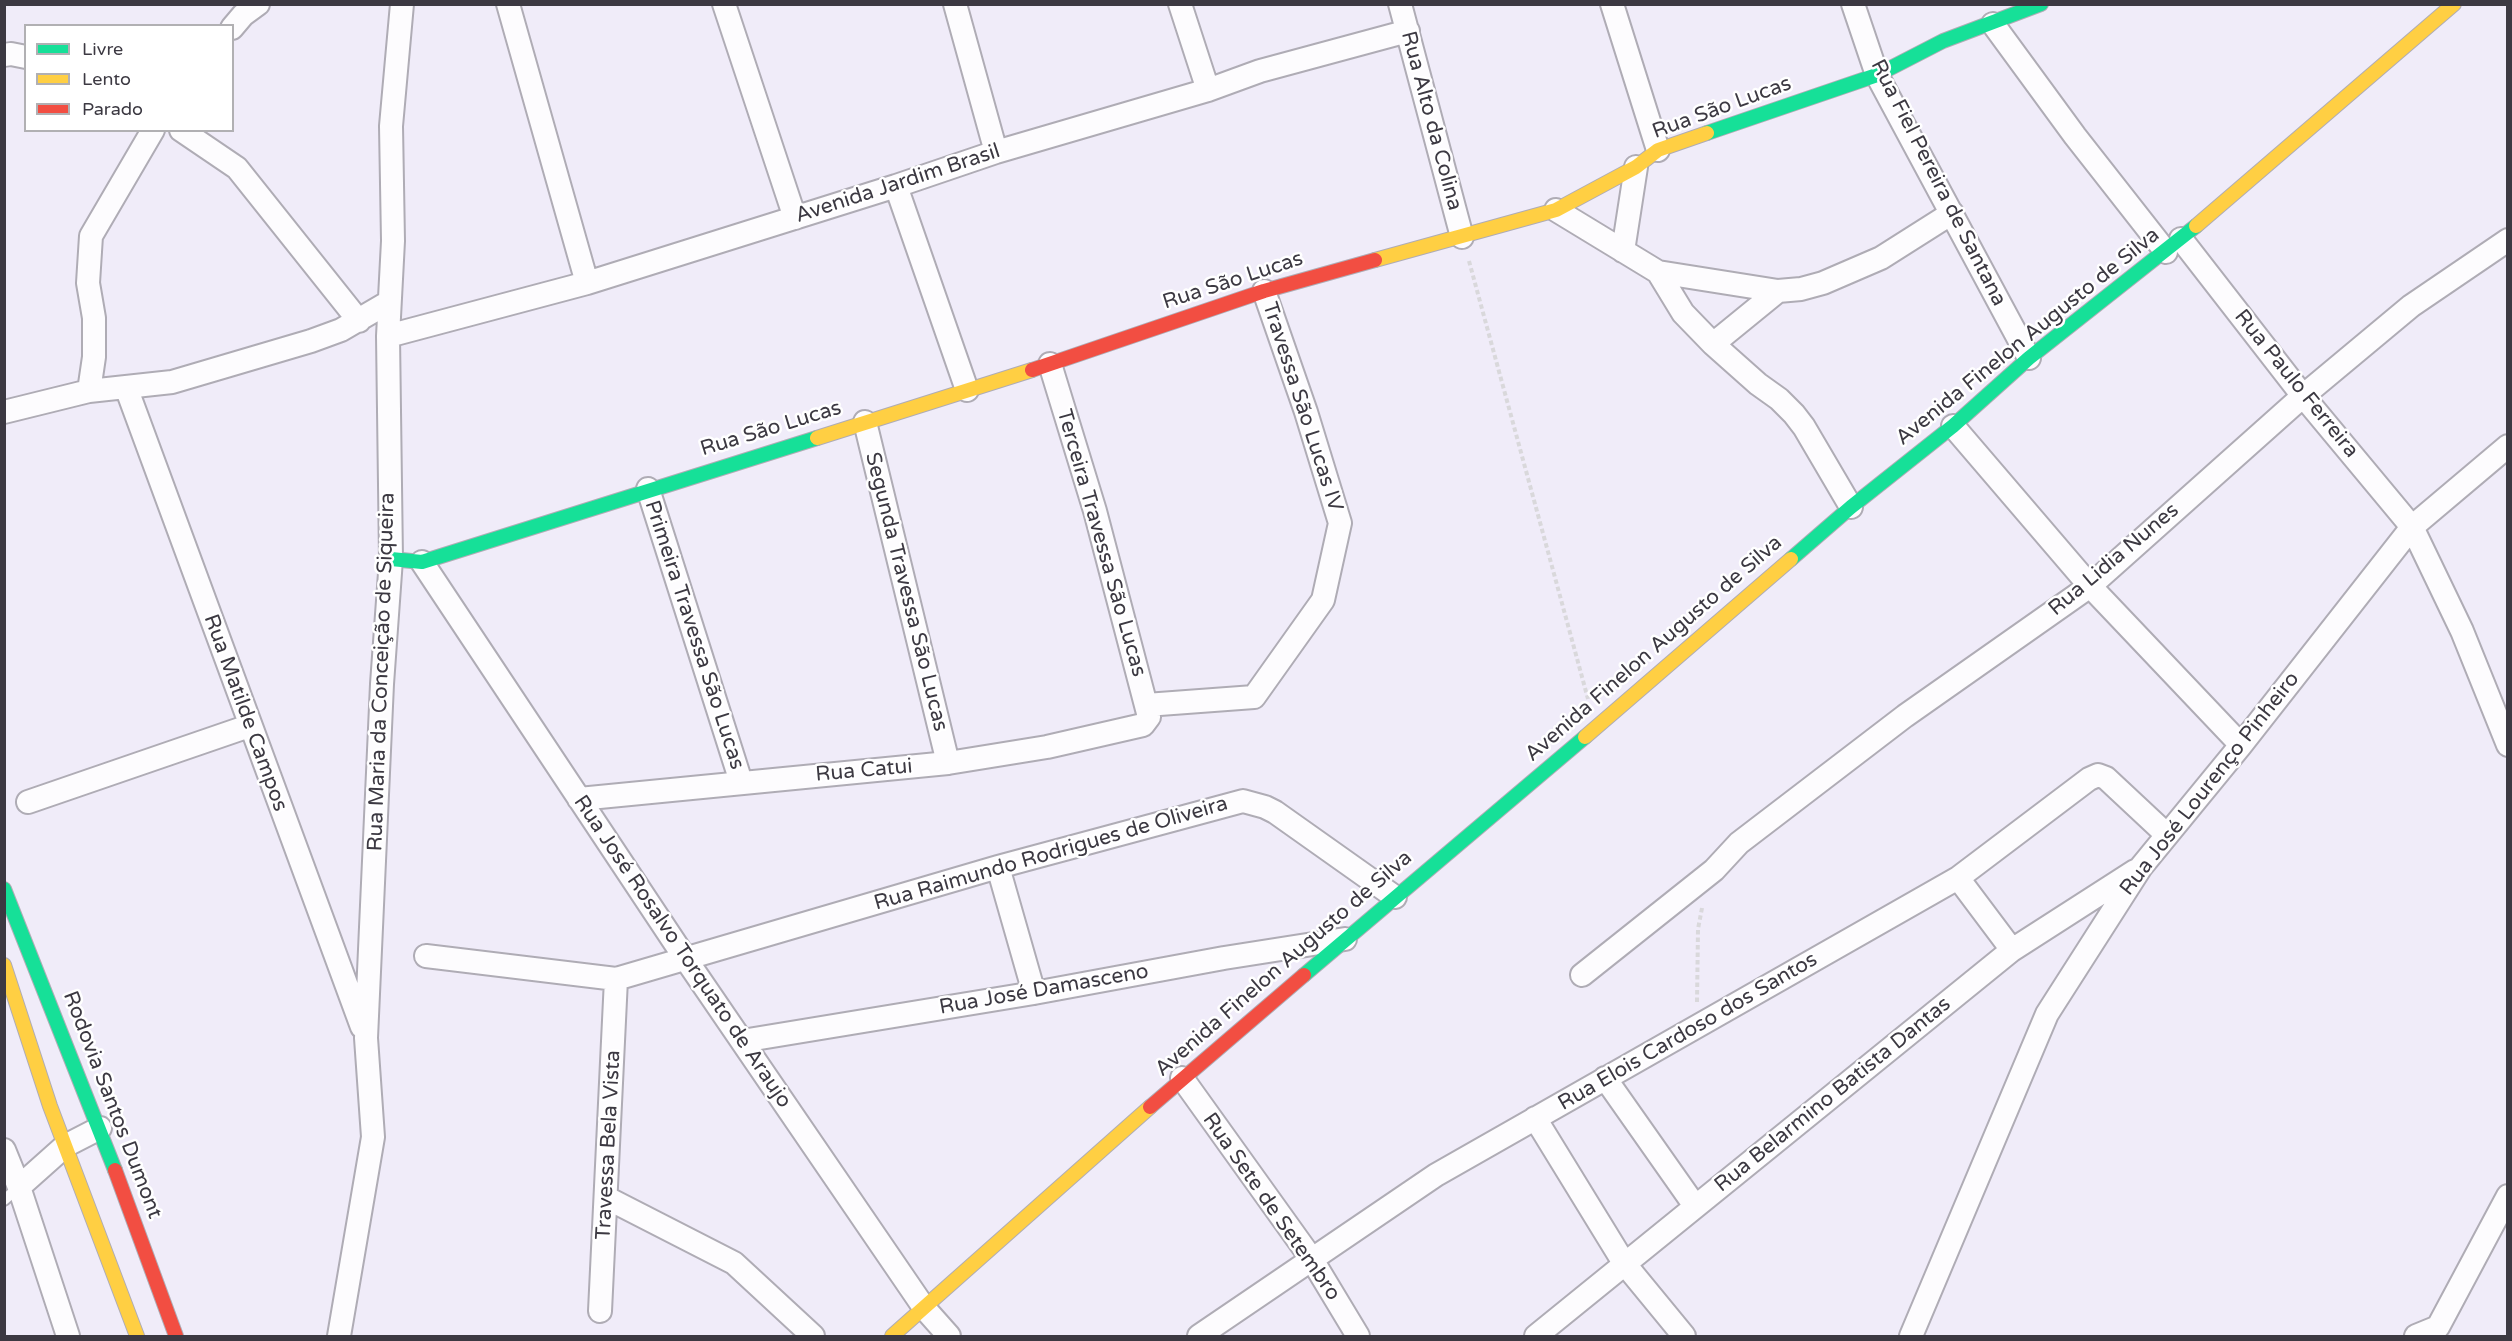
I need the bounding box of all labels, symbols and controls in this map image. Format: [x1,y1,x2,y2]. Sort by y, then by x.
legend [24,24,234,132]
street label: Rua Alto da Colina [1395,29,1467,213]
text: Livre [82,38,123,60]
street label: Rua Fiel Pereira de Santana [1865,55,2011,311]
text: Lento [82,68,131,90]
street label: Rua São Lucas [1649,71,1795,145]
text: Parado [82,98,143,120]
street label: Avenida Jardim Brasil [793,139,1003,229]
street label: Avenida Finelon Augusto de Silva [1891,223,2165,451]
street label: Rua São Lucas [1160,246,1306,316]
street label: Travessa São Lucas IV [1256,299,1348,515]
street label: Rua Paulo Ferreira [2229,305,2363,463]
street label: Rua São Lucas [698,396,844,462]
street label: Terceira Travessa São Lucas [1051,406,1151,680]
street label: Segunda Travessa São Lucas [859,450,953,734]
street label: Rua Maria da Conceição de Siqueira [363,492,401,852]
street label: Primeira Travessa São Lucas [639,497,749,773]
street label: Rua Lidia Nunes [2044,498,2184,622]
street label: Avenida Finelon Augusto de Silva [1520,531,1788,767]
street label: Rua Matilde Campos [198,611,292,815]
street label: Rua José Lourenço Pinheiro [2115,667,2305,901]
street label: Rua Catui [814,754,914,788]
street label: Rua José Rosalvo Torquato de Araujo [568,791,796,1113]
street label: Rua Raimundo Rodrigues de Oliveira [871,791,1231,917]
street label: Avenida Finelon Augusto de Silva [1150,846,1418,1082]
street label: Rua Elois Cardoso dos Santos [1554,947,1822,1117]
street label: Rua José Damasceno [937,959,1151,1021]
street label: Rodovia Santos Dumont [57,988,167,1222]
street label: Rua Belarmino Batista Dantas [1710,992,1956,1198]
street label: Travessa Bela Vista [591,1050,627,1240]
street label: Rua Sete de Setembro [1197,1108,1345,1306]

